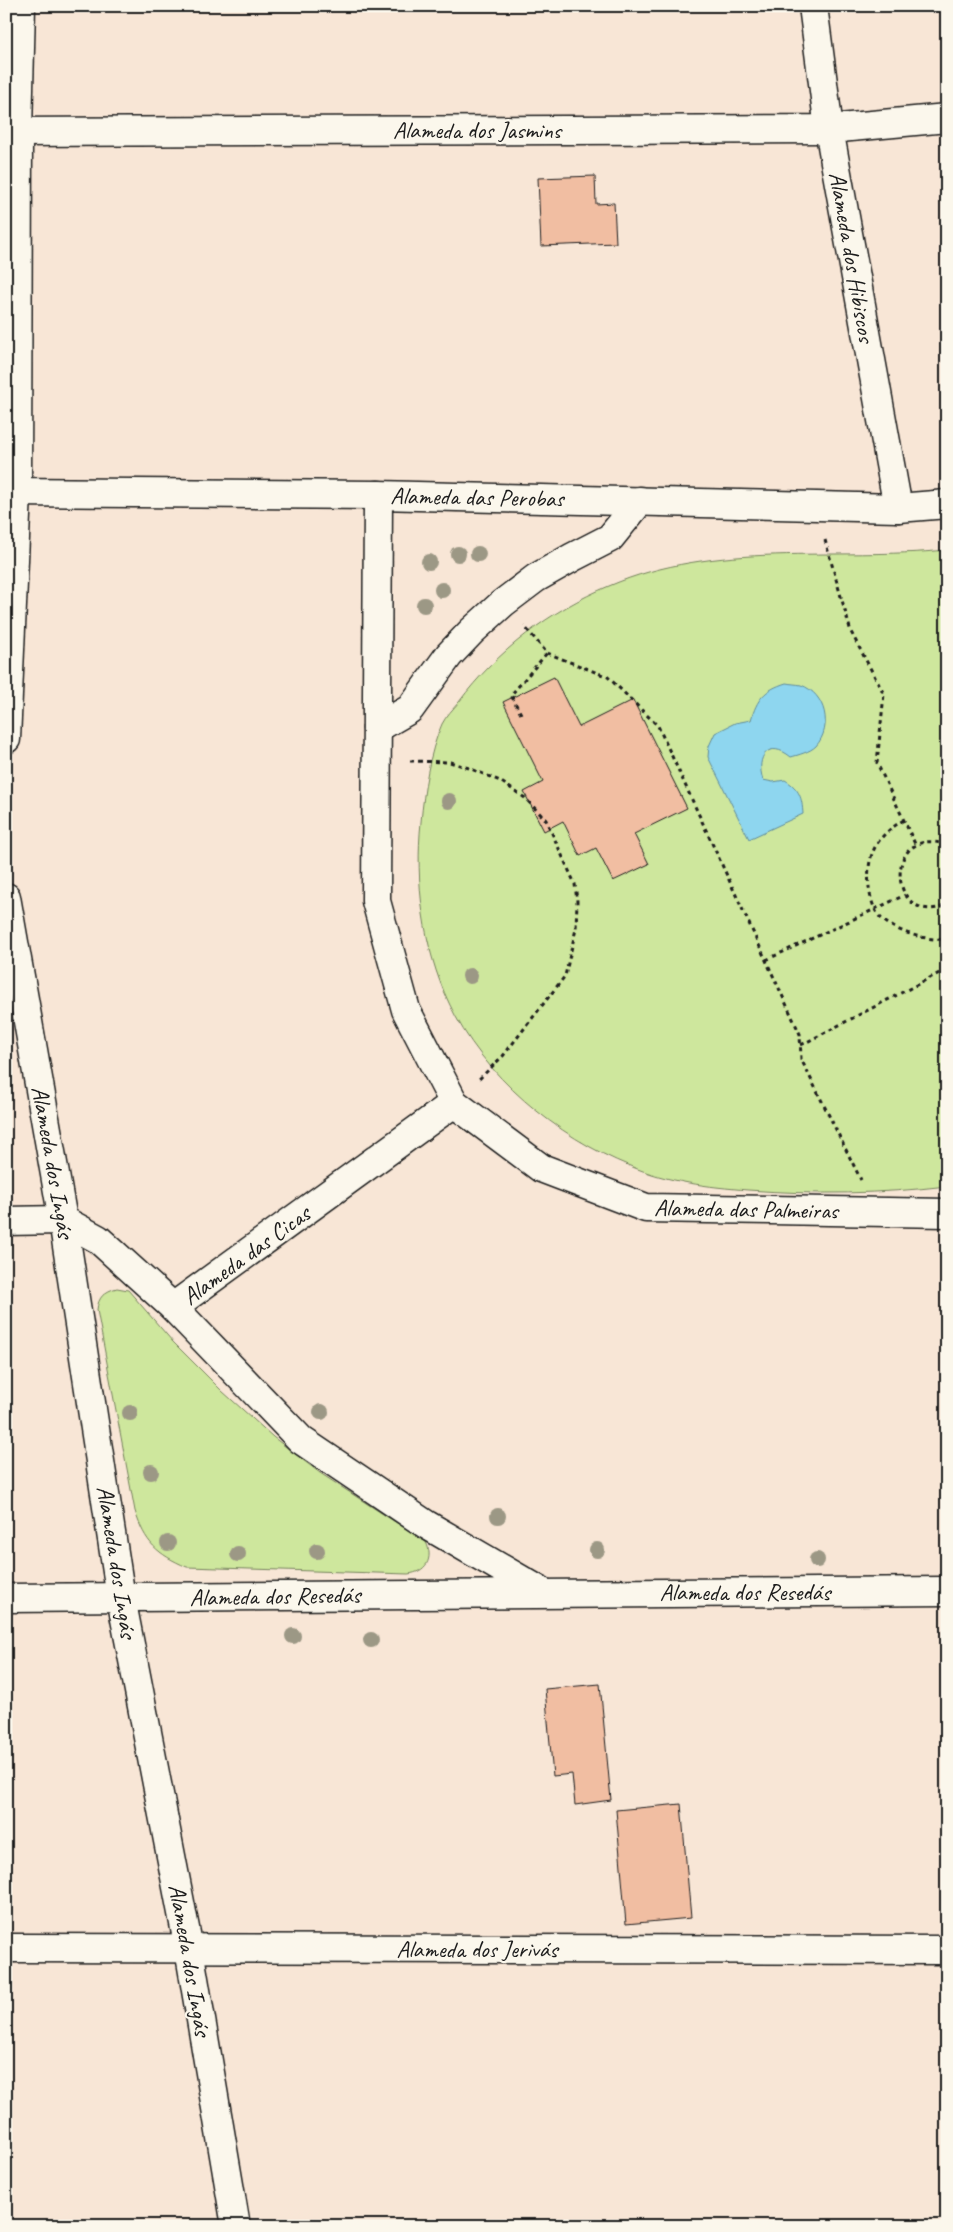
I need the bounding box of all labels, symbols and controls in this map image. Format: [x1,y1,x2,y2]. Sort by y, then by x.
street label: Alameda dos Jasmins [393,115,563,145]
street label: Alameda dos Hibiscos [822,170,882,346]
street label: Alameda das Perobas [390,480,566,514]
street label: Alameda dos Ingás [25,1084,82,1243]
street label: Alameda das Palmeiras [654,1192,840,1226]
street label: Alameda das Cicas [176,1197,318,1311]
street label: Alameda dos Ingás [90,1484,144,1643]
street label: Alameda dos Resedás [660,1577,833,1607]
street label: Alameda dos Resedás [189,1579,363,1612]
street label: Alameda dos Ingás [162,1882,219,2041]
street label: Alameda dos Jerivás [397,1934,560,1964]

